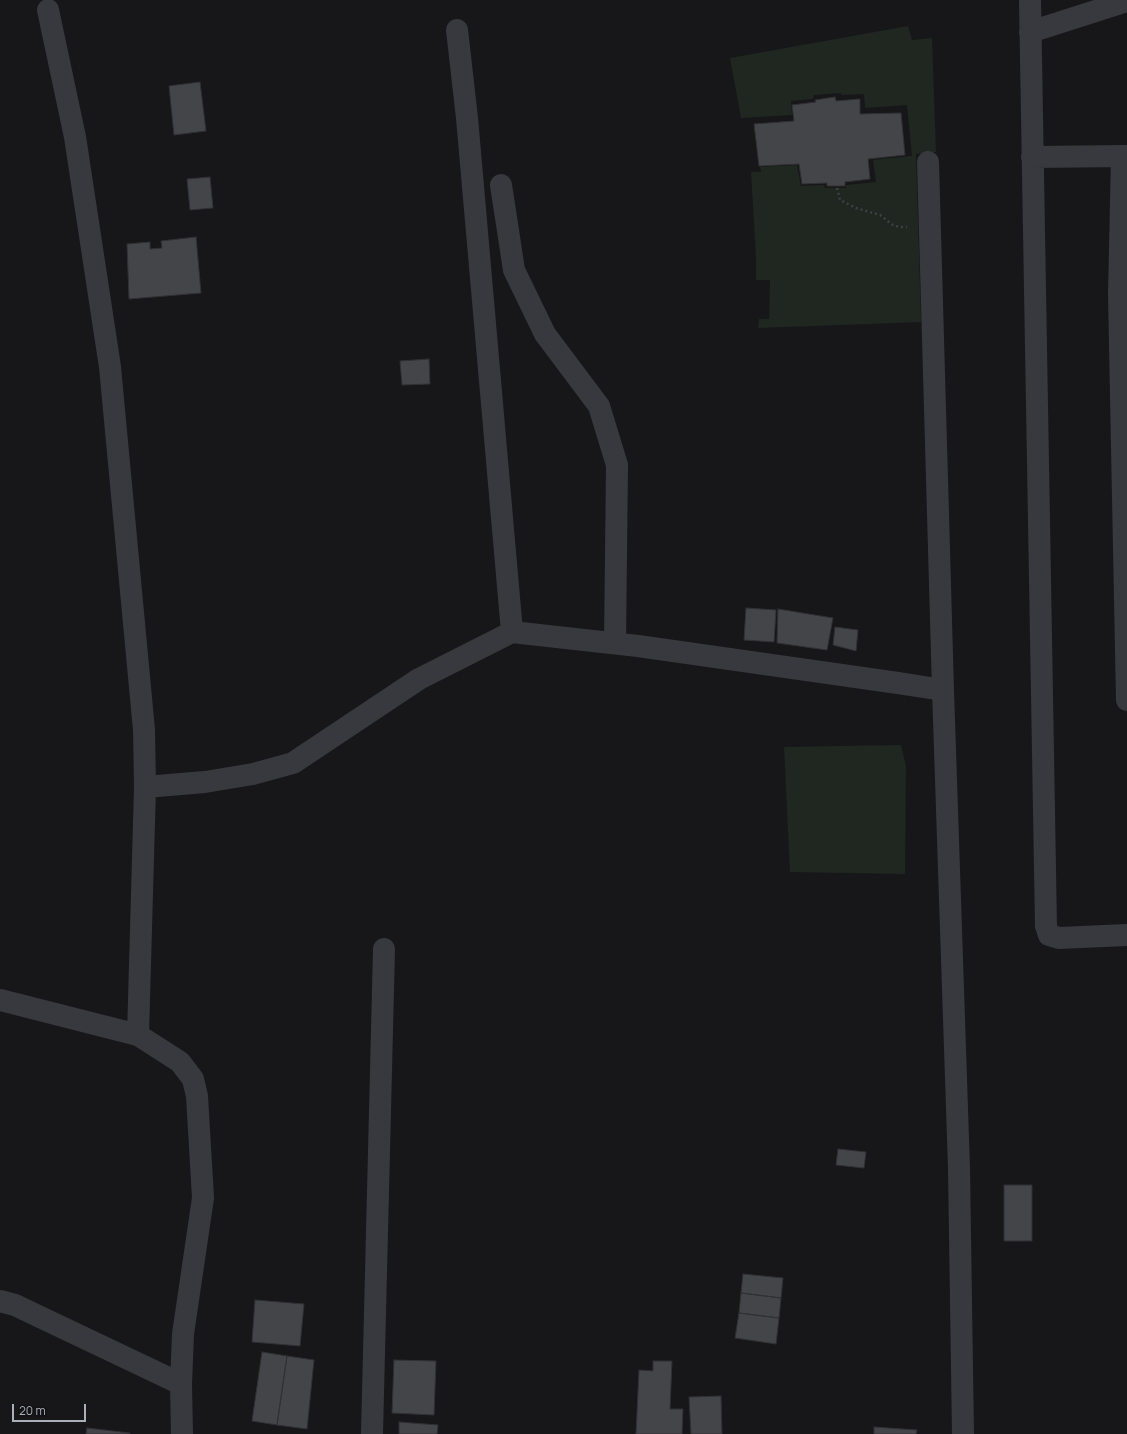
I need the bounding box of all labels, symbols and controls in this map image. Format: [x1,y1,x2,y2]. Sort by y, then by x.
scale bar [14,1396,88,1422]
text: 20 m [19,1402,46,1419]

